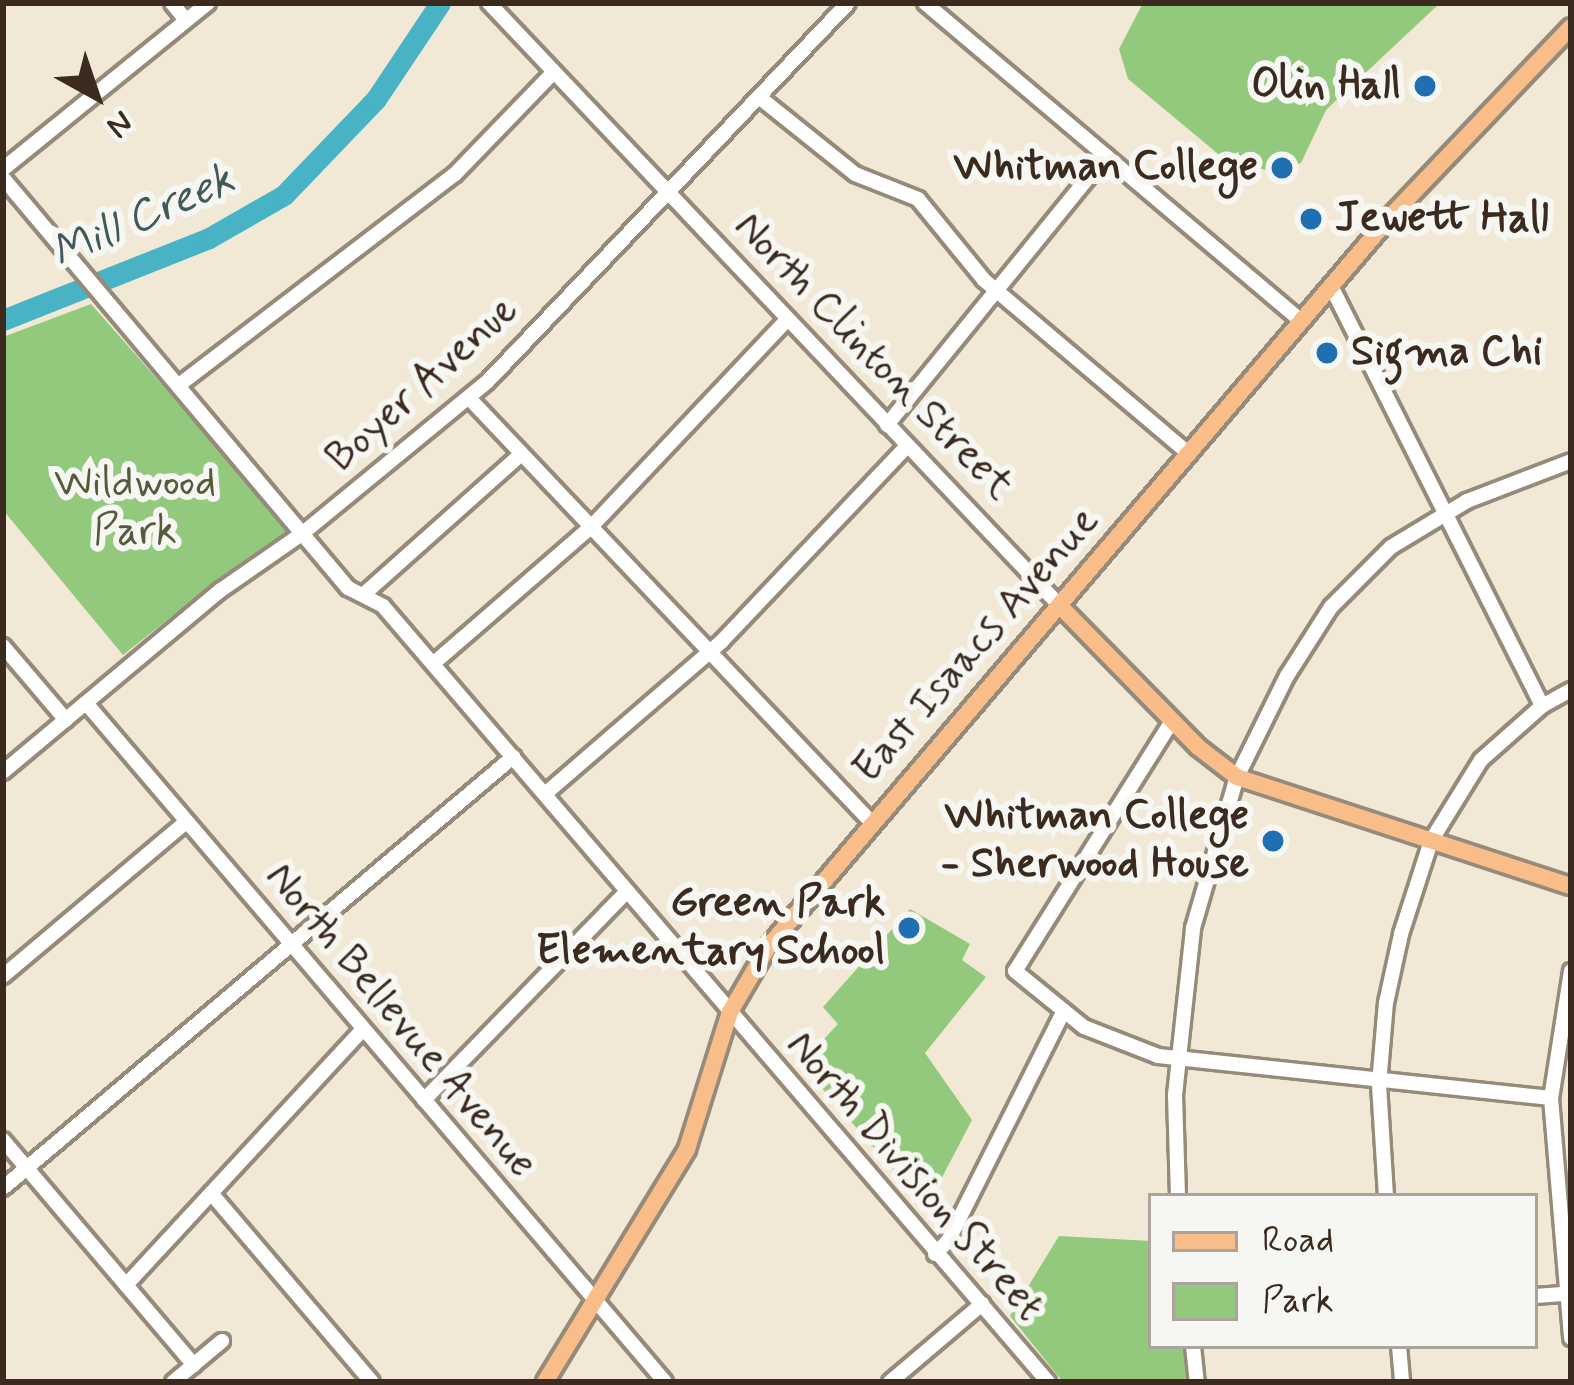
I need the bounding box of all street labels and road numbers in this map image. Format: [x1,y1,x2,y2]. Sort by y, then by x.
street label: North Clinton Street [722,202,1024,512]
street label: Boyer Avenue [314,283,532,487]
street label: East Isaacs Avenue [843,498,1111,794]
street label: North Bellevue Avenue [252,851,548,1191]
street label: North Division Street [772,1019,1056,1335]

